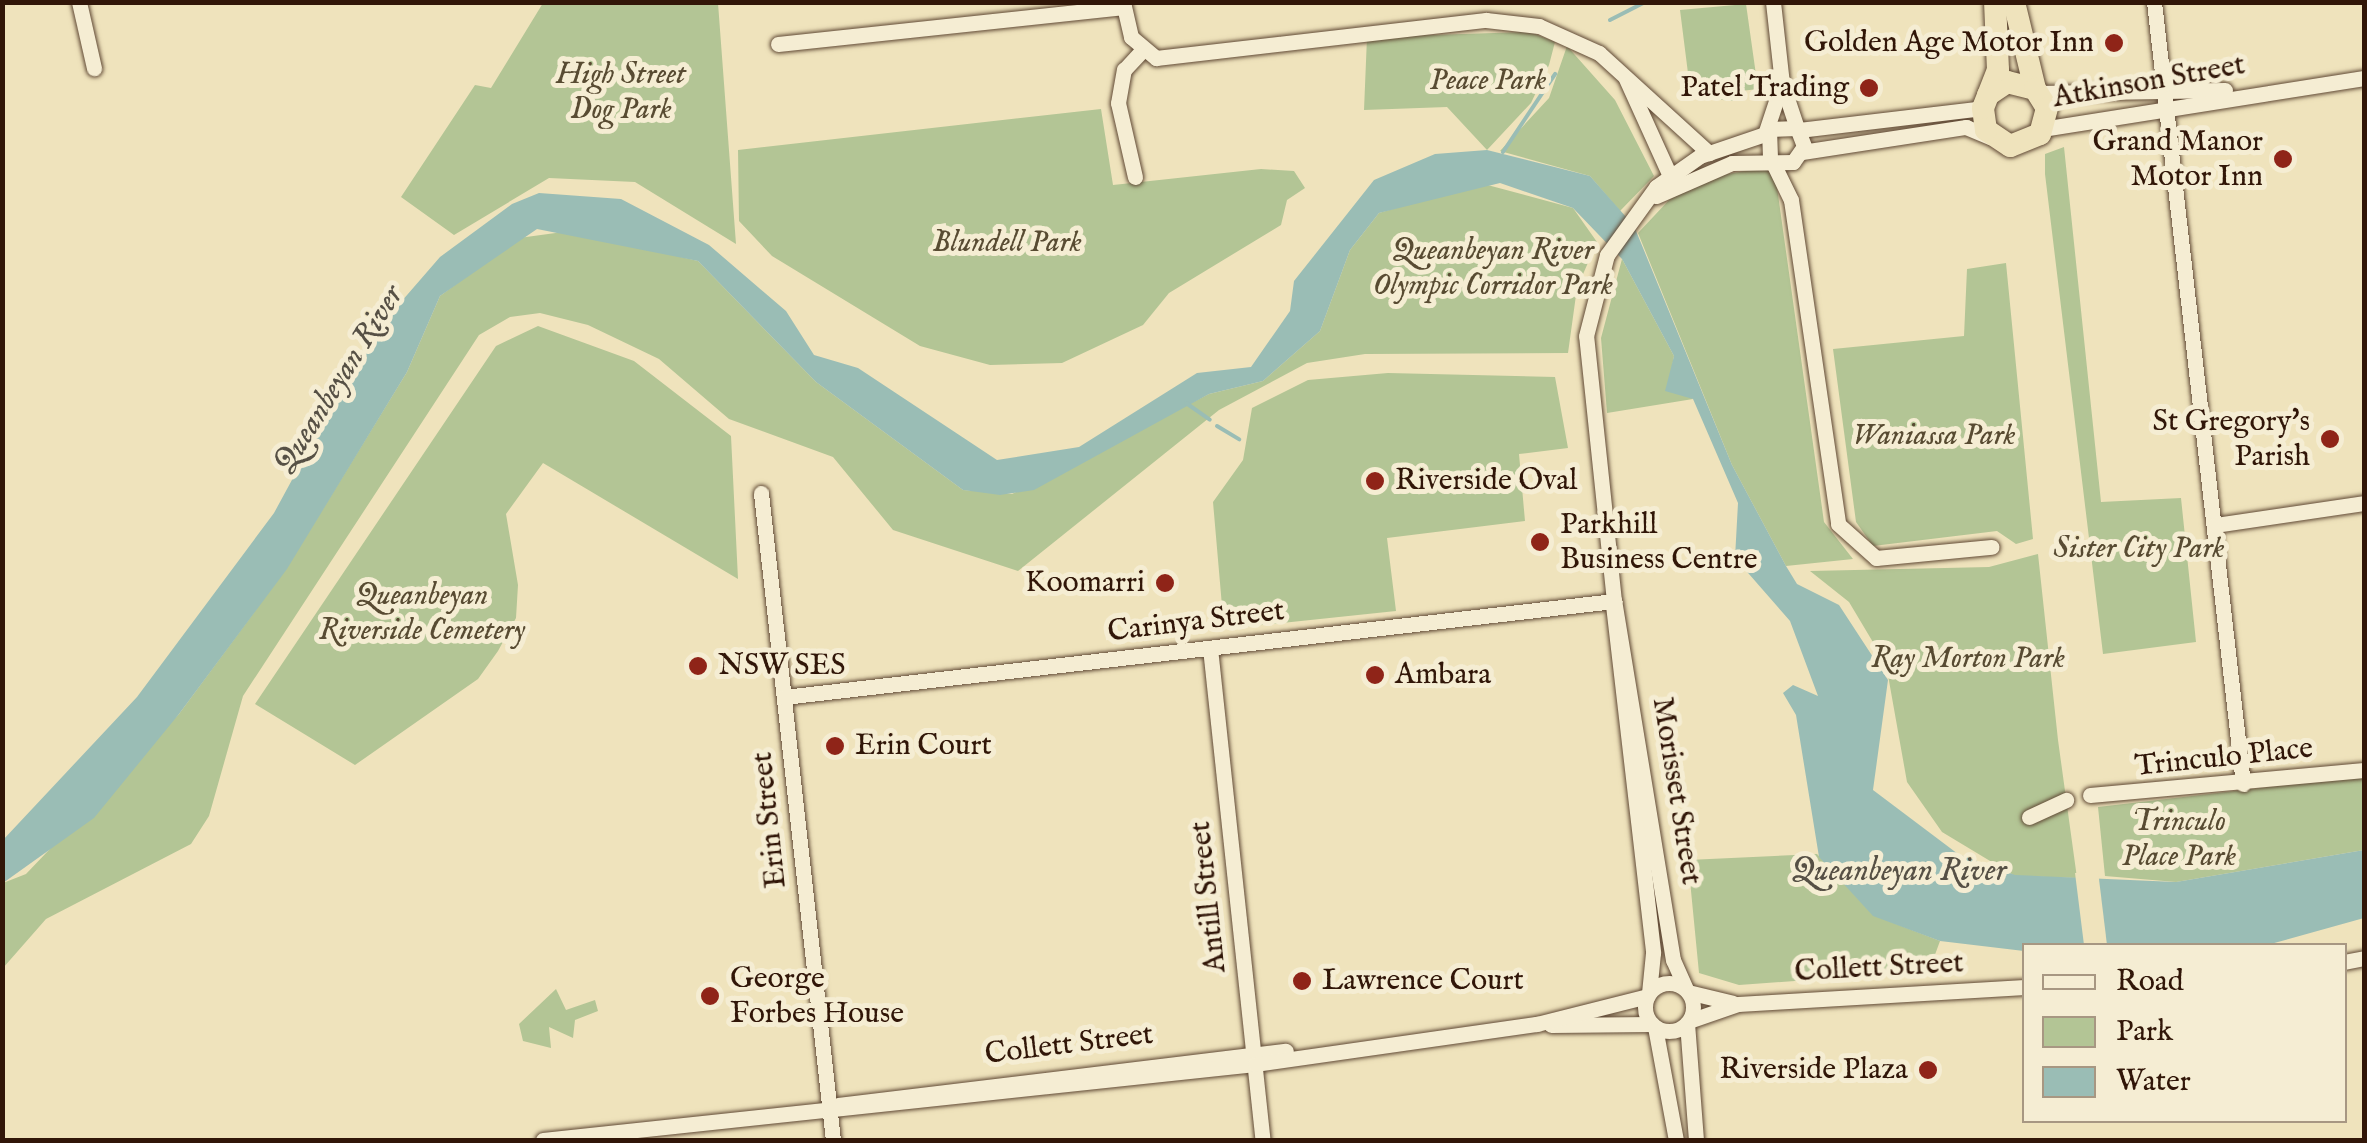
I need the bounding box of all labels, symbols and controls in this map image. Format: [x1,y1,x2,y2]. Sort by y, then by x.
place label: Golden Age Motor Inn [1804,25,2094,61]
marker: Golden Age Motor Inn [2103,32,2125,54]
street label: Atkinson Street [2050,47,2248,117]
park label: High Street Dog Park [556,57,686,128]
park label: Peace Park [1429,63,1547,99]
place label: Patel Trading [1680,70,1849,106]
marker: Patel Trading [1858,77,1880,99]
place label: Grand Manor Motor Inn [2092,124,2263,194]
marker: Grand Manor Motor Inn [2272,148,2294,170]
park label: Blundell Park [932,225,1082,261]
park label: Queanbeyan River Olympic Corridor Park [1373,233,1613,304]
water label: Queanbeyan River [267,279,413,481]
place label: St Gregory's Parish [2152,404,2310,474]
park label: Waniassa Park [1852,418,2016,454]
marker: St Gregory's Parish [2319,428,2341,450]
place label: Riverside Oval [1395,463,1577,499]
marker: Riverside Oval [1364,470,1386,492]
place label: Parkhill Business Centre [1560,507,1758,578]
marker: Parkhill Business Centre [1529,531,1551,553]
park label: Sister City Park [2053,531,2225,567]
place label: Koomarri [1025,565,1145,601]
marker: Koomarri [1154,572,1176,594]
park label: Queanbeyan Riverside Cemetery [319,578,525,648]
street label: Carinya Street [1106,593,1286,651]
park label: Ray Morton Park [1871,641,2065,677]
place label: NSW SES [718,648,846,684]
marker: NSW SES [687,655,709,677]
place label: Ambara [1395,657,1491,693]
marker: Ambara [1364,664,1386,686]
street label: Morisset Street [1643,695,1709,887]
place label: Erin Court [855,728,992,764]
street label: Trinculo Place [2133,731,2315,785]
marker: Erin Court [824,735,846,757]
street label: Erin Street [745,750,795,890]
park label: Trinculo Place Park [2122,804,2236,874]
street label: Antill Street [1183,820,1235,974]
water label: Queanbeyan River [1792,853,2006,891]
legend [2022,943,2347,1123]
street label: Collett Street [1794,946,1964,990]
place label: George Forbes House [730,961,904,1032]
place label: Lawrence Court [1322,963,1524,999]
text: Road [2116,963,2184,1001]
marker: Lawrence Court [1291,970,1313,992]
marker: George Forbes House [699,985,721,1007]
text: Park [2116,1013,2173,1051]
street label: Collett Street [983,1017,1155,1073]
place label: Riverside Plaza [1719,1052,1908,1088]
marker: Riverside Plaza [1917,1059,1939,1081]
text: Water [2116,1063,2191,1101]

